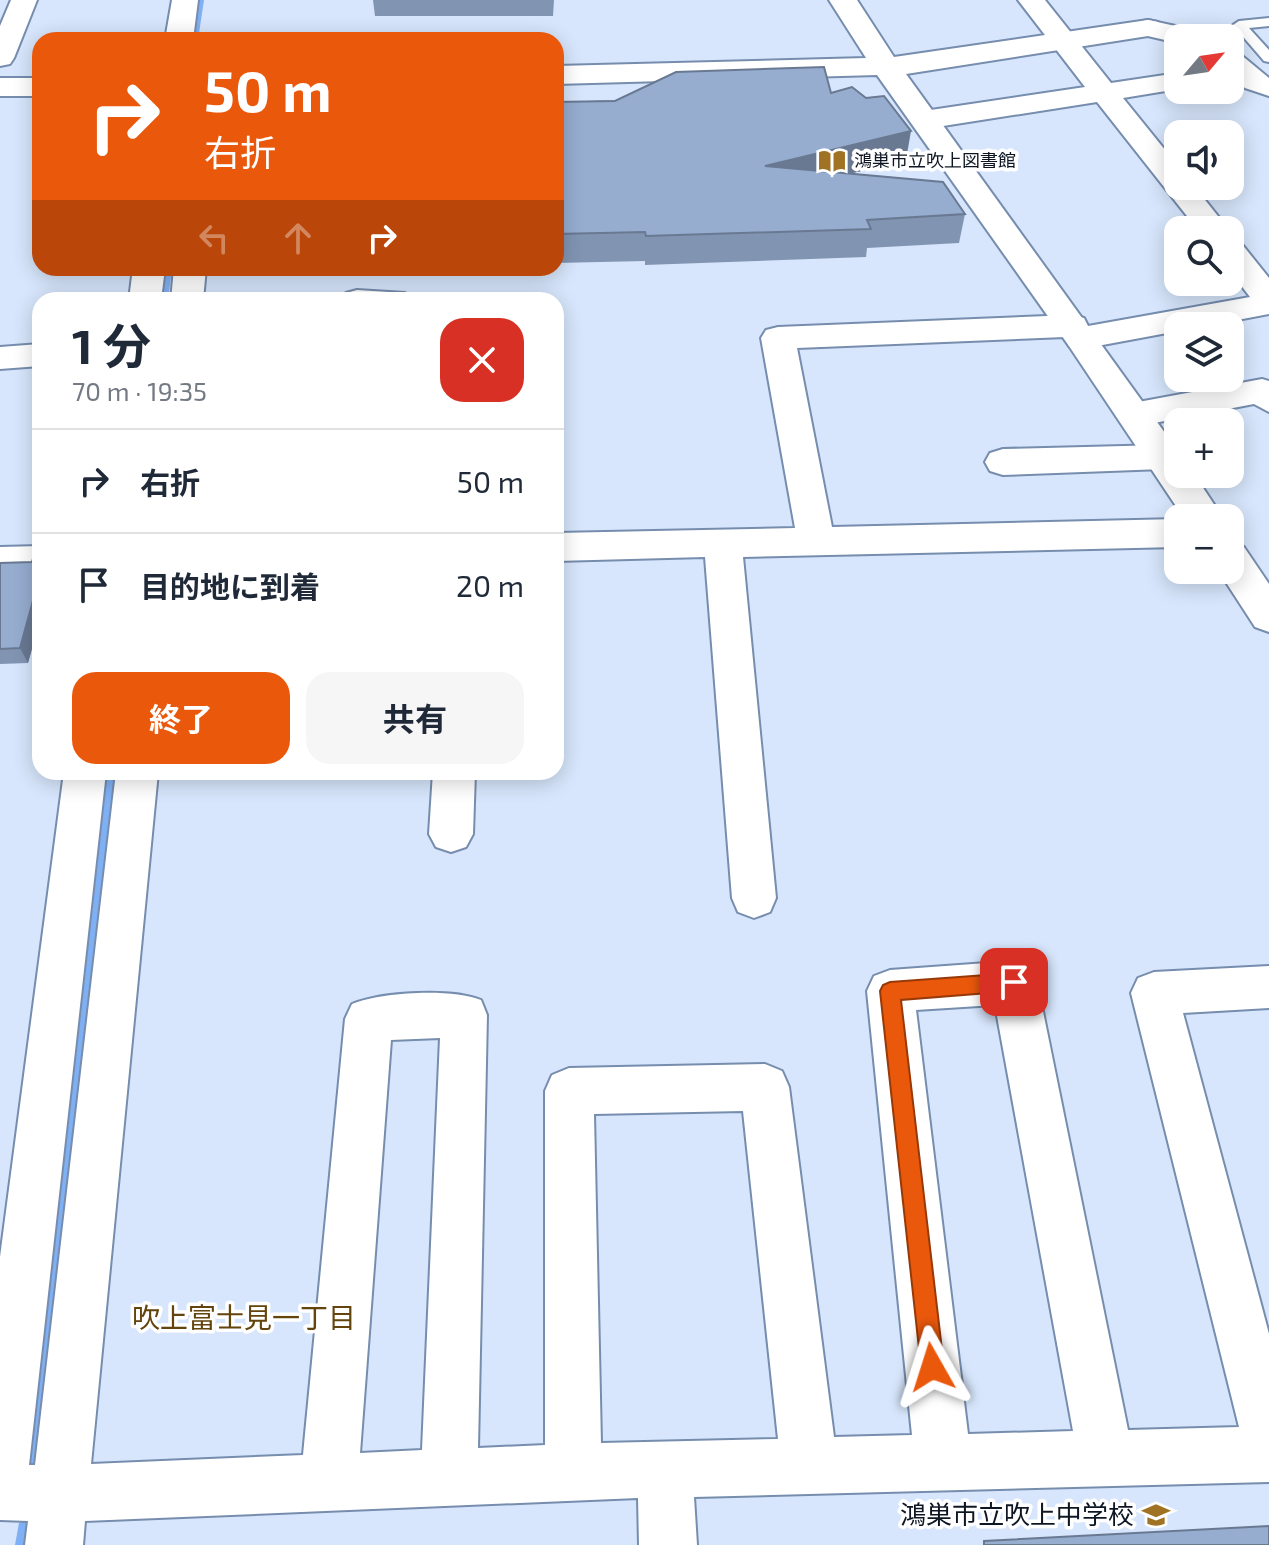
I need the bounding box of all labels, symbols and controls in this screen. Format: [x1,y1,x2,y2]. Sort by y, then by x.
north arrow [1164,24,1244,104]
map controls [1164,24,1244,584]
text: 50 m [204,56,332,123]
icon: right [72,64,176,168]
button: sound [1164,120,1244,200]
text: 右折 [204,130,276,173]
library icon: 鴻巣市立吹上図書館 [817,146,847,176]
place label: 鴻巣市立吹上図書館 [854,149,1016,171]
icon: left [192,216,236,260]
icon: ahead [276,216,320,260]
icon: right [360,216,404,260]
button: search [1164,216,1244,296]
button: layers [1164,312,1244,392]
text: 1 分 [72,316,151,374]
button: close [440,318,524,402]
text: 70 m · 19:35 [72,375,207,406]
button: + [1164,408,1244,488]
icon: right [72,459,116,503]
text: 50 m [457,463,524,499]
text: 右折 [140,464,200,500]
button: − [1164,504,1244,584]
icon: arrive [72,563,116,607]
text: 20 m [456,567,524,603]
text: 目的地に到着 [140,568,320,604]
button: 終了 [72,672,290,764]
button: 共有 [306,672,524,764]
pin [980,948,1048,1016]
icon: arrive [992,960,1036,1004]
district label: 吹上富士見一丁目 [132,1300,356,1334]
position arrow [890,1325,974,1409]
place label: 鴻巣市立吹上中学校 [900,1498,1134,1529]
school or university icon: 鴻巣市立吹上中学校 [1141,1500,1171,1530]

